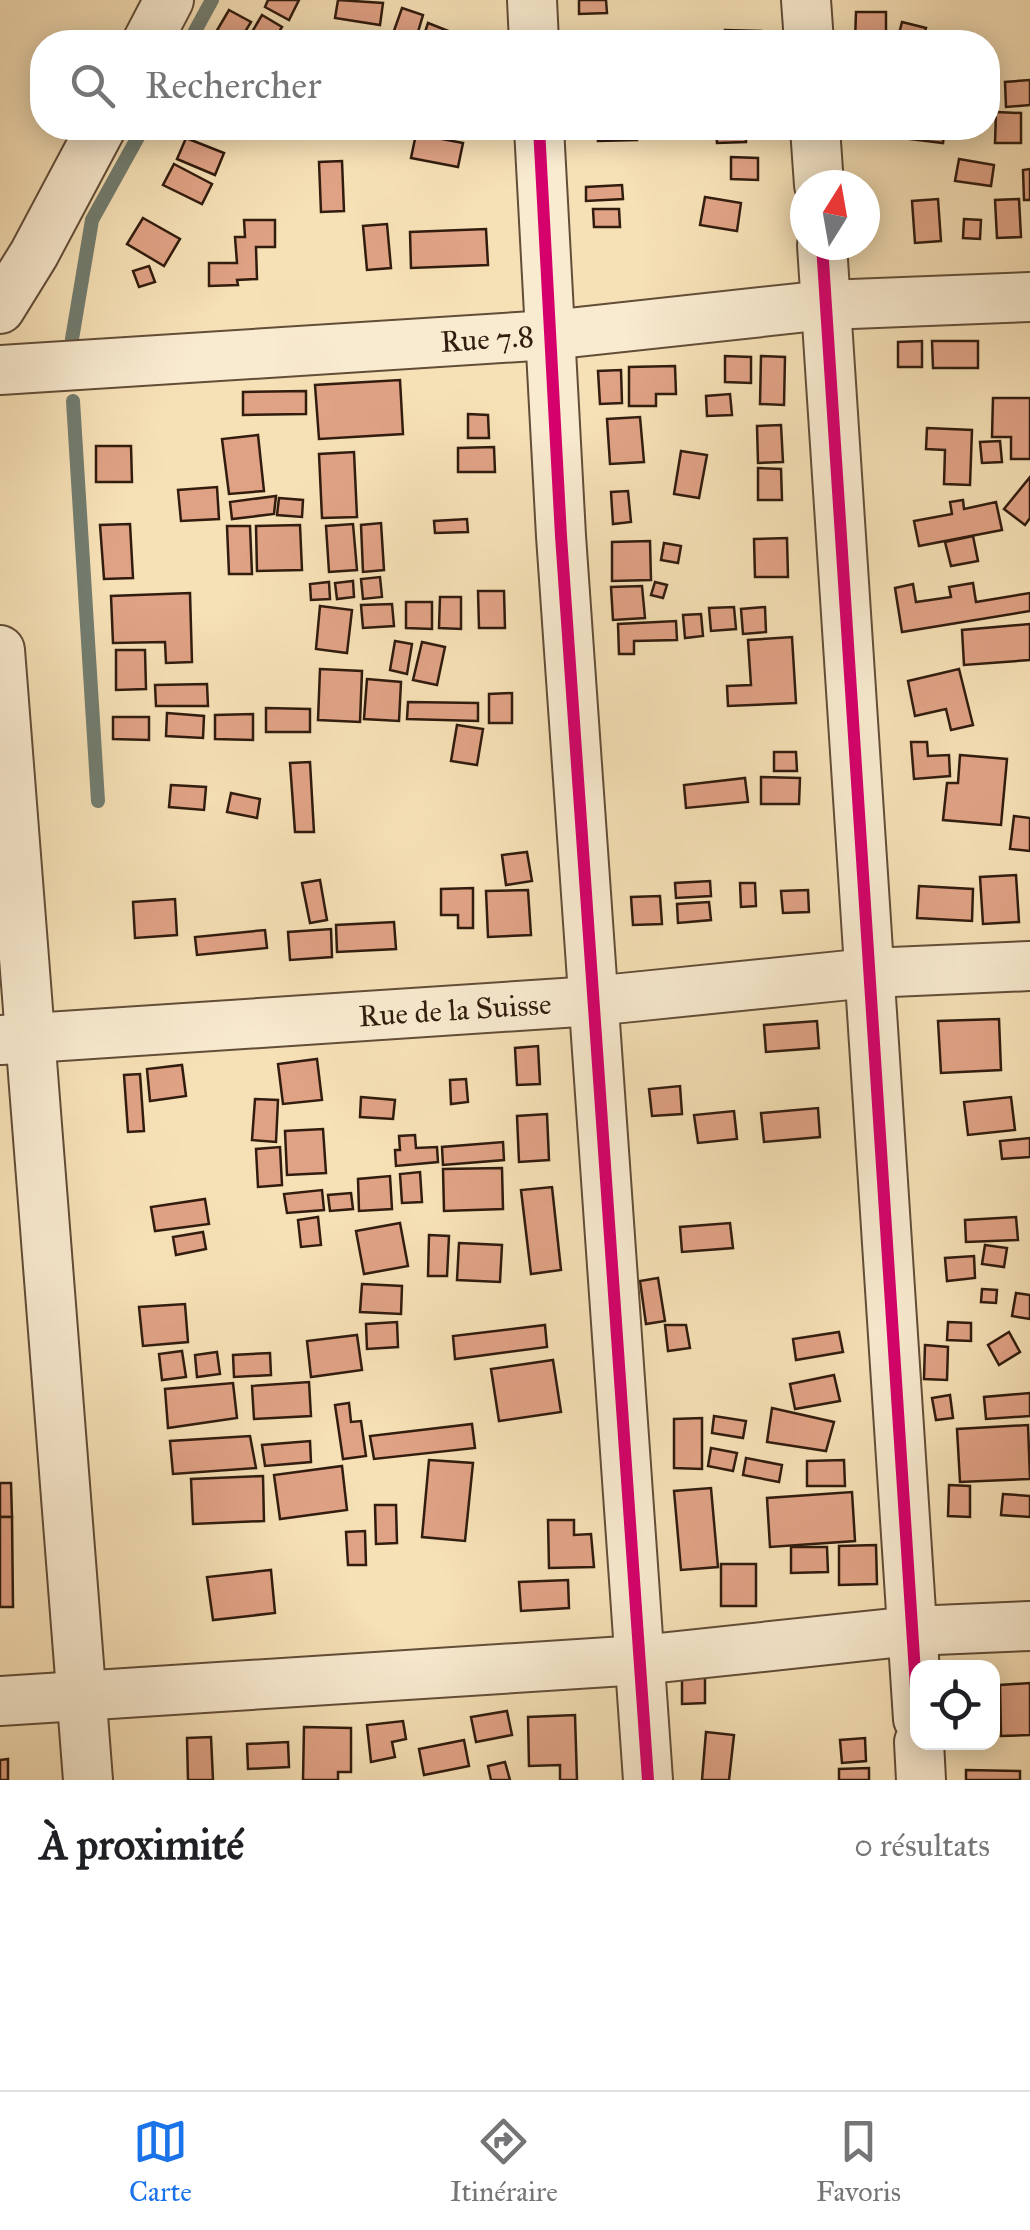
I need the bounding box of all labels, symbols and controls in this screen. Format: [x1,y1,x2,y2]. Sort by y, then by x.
search box [30,30,1000,140]
icon: search [65,58,120,113]
text: Rechercher [145,62,321,108]
north arrow [790,170,880,260]
street label: Rue 7.8 [439,318,535,360]
street label: Rue de la Suisse [358,986,552,1034]
map controls [910,1660,1000,1750]
button: locate [910,1660,1000,1750]
text: À proximité [40,1819,244,1871]
text: 0 résultats [854,1826,990,1865]
tab: Carte [129,2114,192,2209]
tab: Itinéraire [450,2114,558,2209]
tab: Favoris [816,2114,901,2209]

